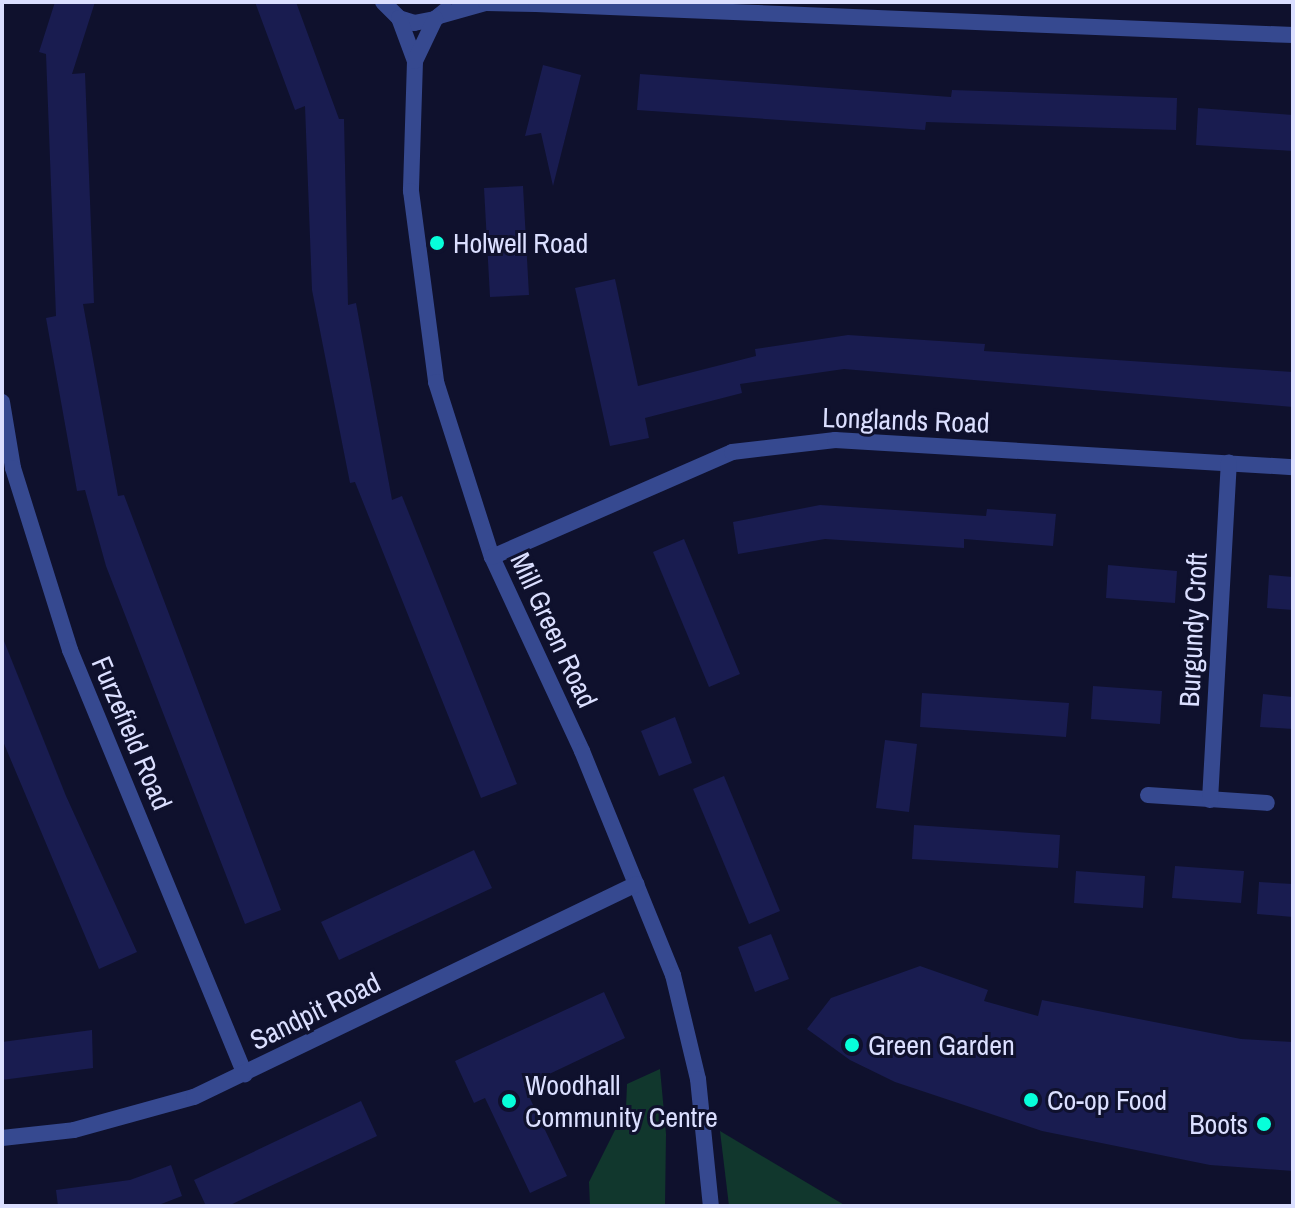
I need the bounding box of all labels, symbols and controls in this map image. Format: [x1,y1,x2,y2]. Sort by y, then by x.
place label: Holwell Road [453,226,588,260]
marker: Holwell Road [428,234,446,252]
street label: Longlands Road [822,400,990,440]
street label: Mill Green Road [503,547,605,713]
street label: Burgundy Croft [1172,552,1214,708]
street label: Furzefield Road [85,651,179,815]
street label: Sandpit Road [245,965,385,1057]
place label: Green Garden [868,1028,1015,1062]
marker: Green Garden [843,1036,861,1054]
place label: Woodhall Community Centre [525,1068,718,1134]
place label: Co-op Food [1047,1083,1167,1117]
marker: Co-op Food [1022,1091,1040,1109]
marker: Woodhall Community Centre [500,1092,518,1110]
place label: Boots [1189,1107,1248,1141]
marker: Boots [1255,1115,1273,1133]

